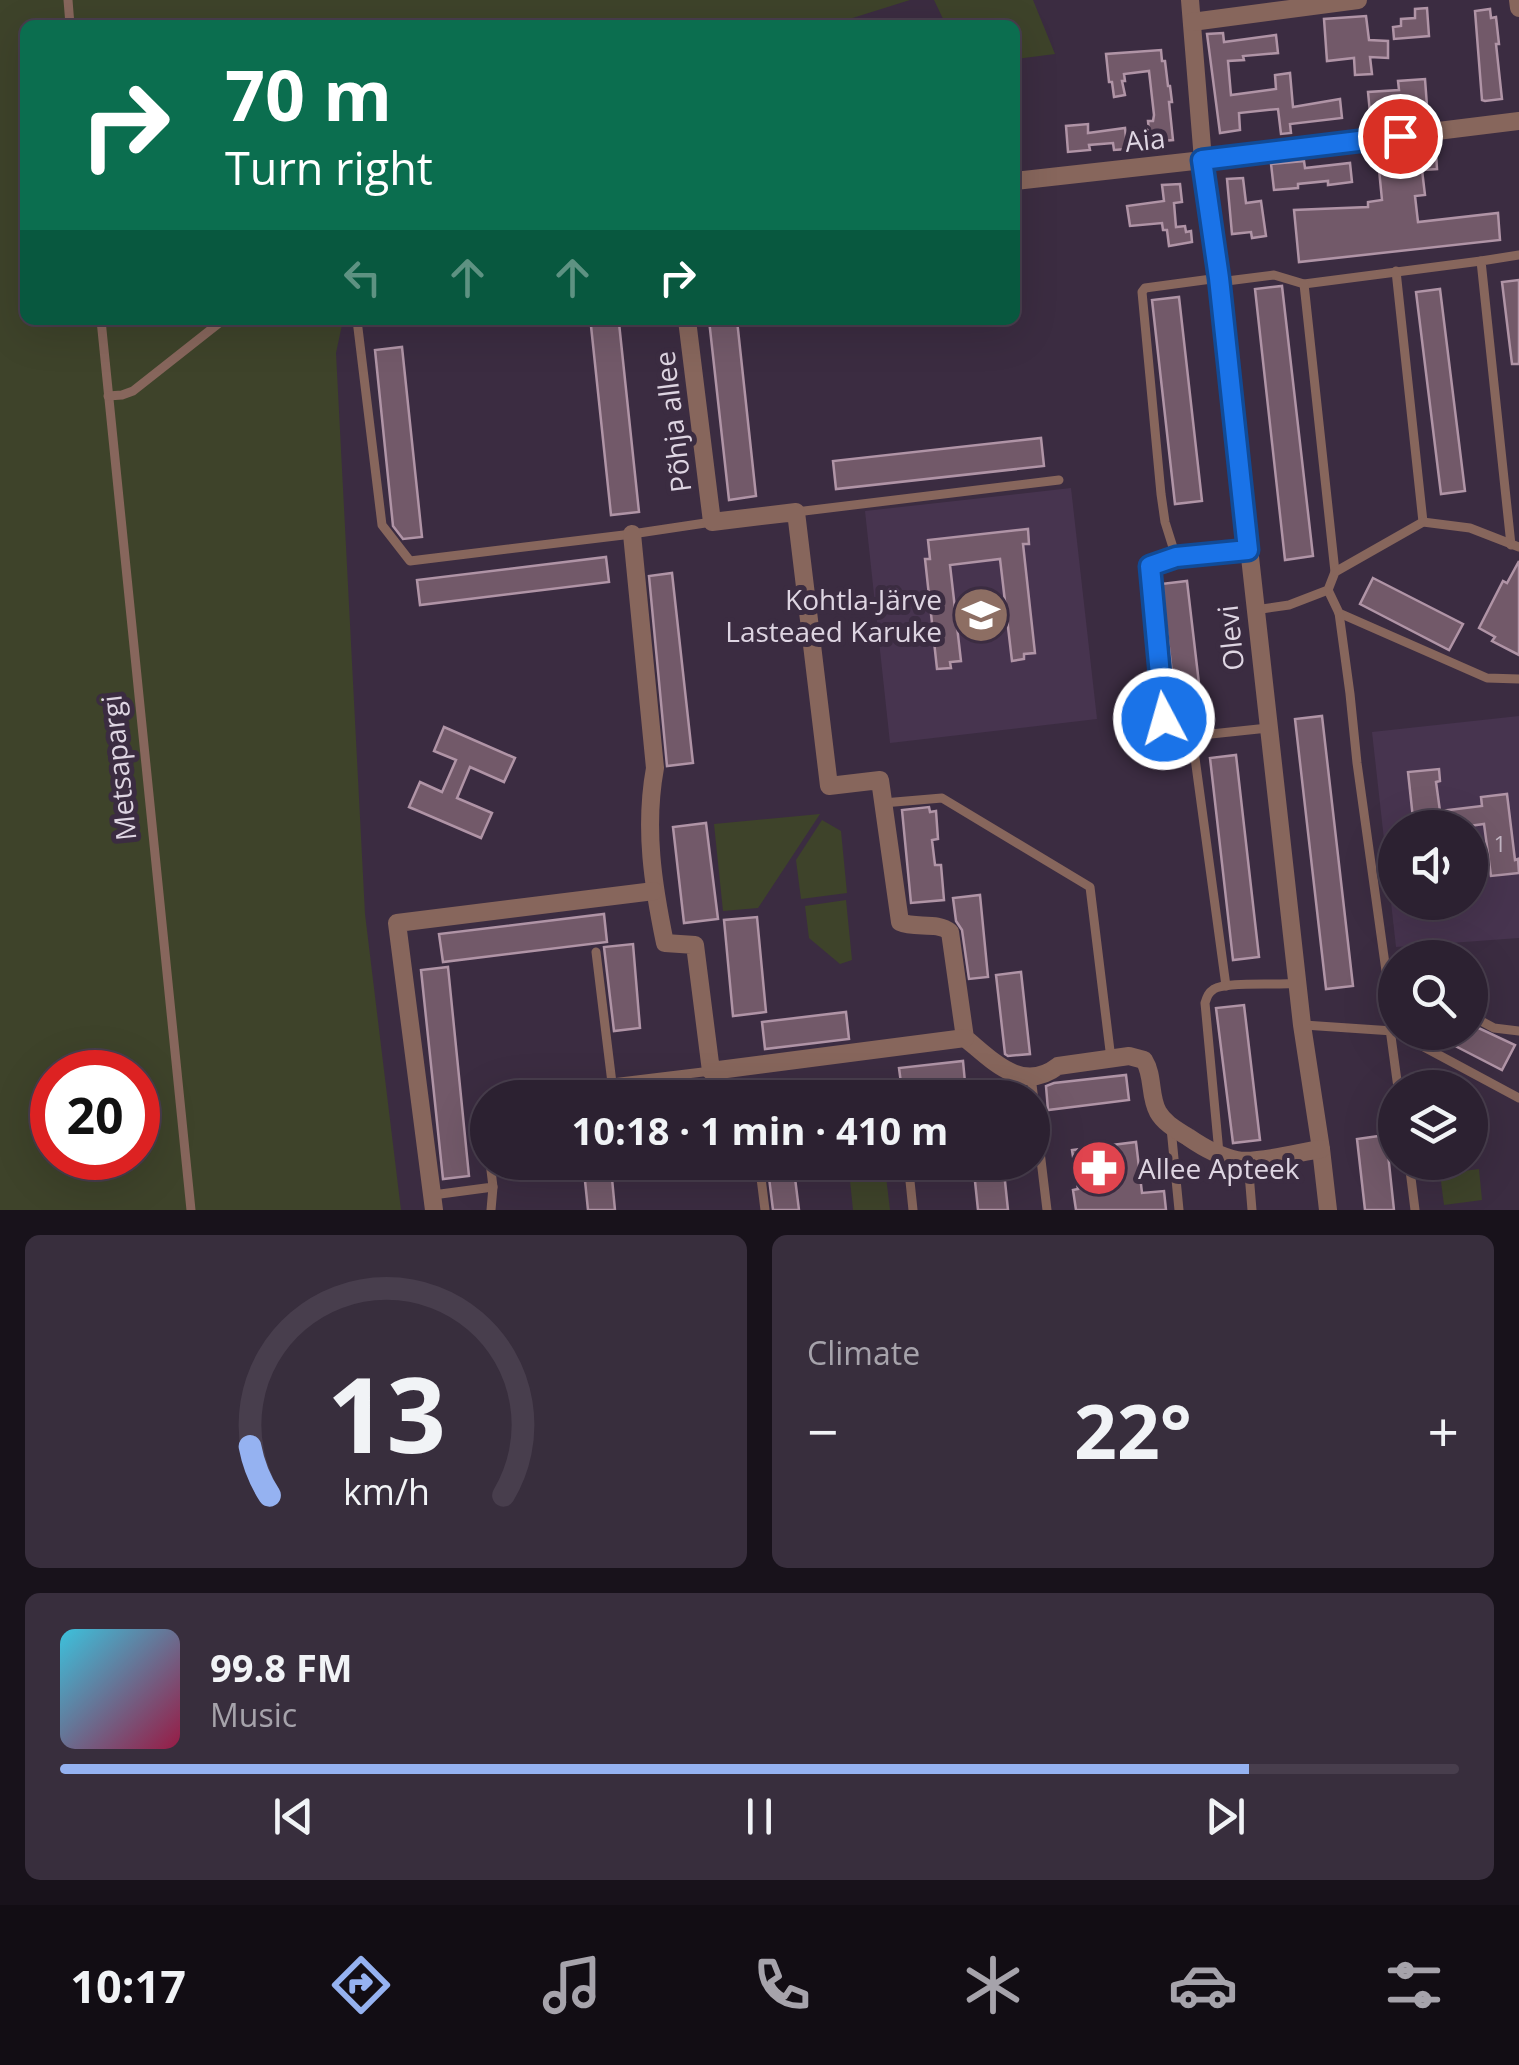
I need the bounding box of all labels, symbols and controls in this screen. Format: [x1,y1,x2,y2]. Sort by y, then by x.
text: 70 m [225,46,392,142]
icon: right [60,60,190,190]
pin [1358,94,1443,179]
icon: arrive [1373,109,1428,164]
street label: Aia [1123,118,1167,160]
text: Turn right [225,137,433,198]
icon: left [335,250,390,305]
icon: ahead [440,250,495,305]
icon: ahead [545,250,600,305]
icon: right [650,250,705,305]
street label: Põhja allee [644,349,700,495]
place label: Kohtla-Järve Lasteaed Karuke [725,580,942,650]
school or university icon: Kohtla-Järve Lasteaed Karuke [951,585,1011,645]
street label: Olevi [1208,603,1252,673]
position arrow [1112,667,1216,771]
street label: Metsapargi [91,693,145,843]
map controls [1378,810,1488,1180]
button: sound [1378,810,1488,920]
house number: 1 [1494,828,1506,858]
button: search [1378,940,1488,1050]
speed limit sign: 20 [30,1050,160,1180]
button: layers [1378,1070,1488,1180]
text: 10:18 · 1 min · 410 m [572,1104,948,1156]
pharmacy icon: Allee Apteek [1069,1138,1129,1198]
place label: Allee Apteek [1138,1149,1300,1187]
text: Climate [807,1331,920,1374]
text: 13 [327,1342,445,1483]
text: 22° [1074,1379,1192,1481]
text: − [807,1393,838,1468]
text: + [1428,1393,1459,1468]
text: km/h [343,1467,429,1515]
text: 99.8 FM [210,1641,353,1693]
text: Music [210,1693,297,1736]
icon: previous [266,1789,321,1844]
icon: pause [732,1789,787,1844]
icon: next [1198,1789,1253,1844]
icon: directions [326,1950,396,2020]
icon: music [537,1950,607,2020]
icon: phone [747,1950,817,2020]
icon: climate [958,1950,1028,2020]
icon: car [1168,1950,1238,2020]
icon: filters [1379,1950,1449,2020]
text: 10:17 [70,1955,186,2016]

